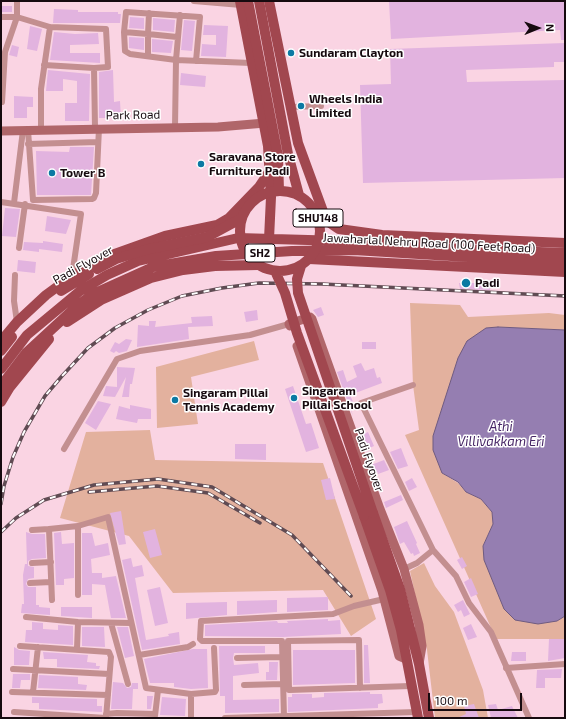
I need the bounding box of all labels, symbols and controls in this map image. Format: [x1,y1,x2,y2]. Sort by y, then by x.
north arrow [518,8,558,48]
text: N [544,24,557,32]
place label: Sundaram Clayton [299,46,403,60]
marker: Sundaram Clayton [286,48,296,58]
place label: Wheels India Limited [309,92,382,120]
marker: Wheels India Limited [296,101,306,111]
street label: Park Road [105,107,161,123]
place label: Saravana Store Furniture Padi [209,150,296,178]
marker: Saravana Store Furniture Padi [196,159,206,169]
place label: Tower B [60,166,105,180]
marker: Tower B [47,168,57,178]
road number: SHU148 [293,209,343,227]
street label: Jawaharlal Nehru Road (100 Feet Road) [322,230,536,256]
street label: Padi Flyover [50,243,116,287]
road number: SH2 [245,244,275,262]
place label: Padi [475,276,500,290]
marker: Padi [460,277,472,289]
place label: Singaram Pillai School [302,384,372,412]
place label: Singaram Pillai Tennis Academy [183,386,275,414]
marker: Singaram Pillai School [289,393,299,403]
marker: Singaram Pillai Tennis Academy [170,395,180,405]
water label: Athi Villivakkam Eri [457,419,545,450]
street label: Padi Flyover [351,426,387,494]
scale bar [430,685,524,711]
text: 100 m [435,693,467,707]

